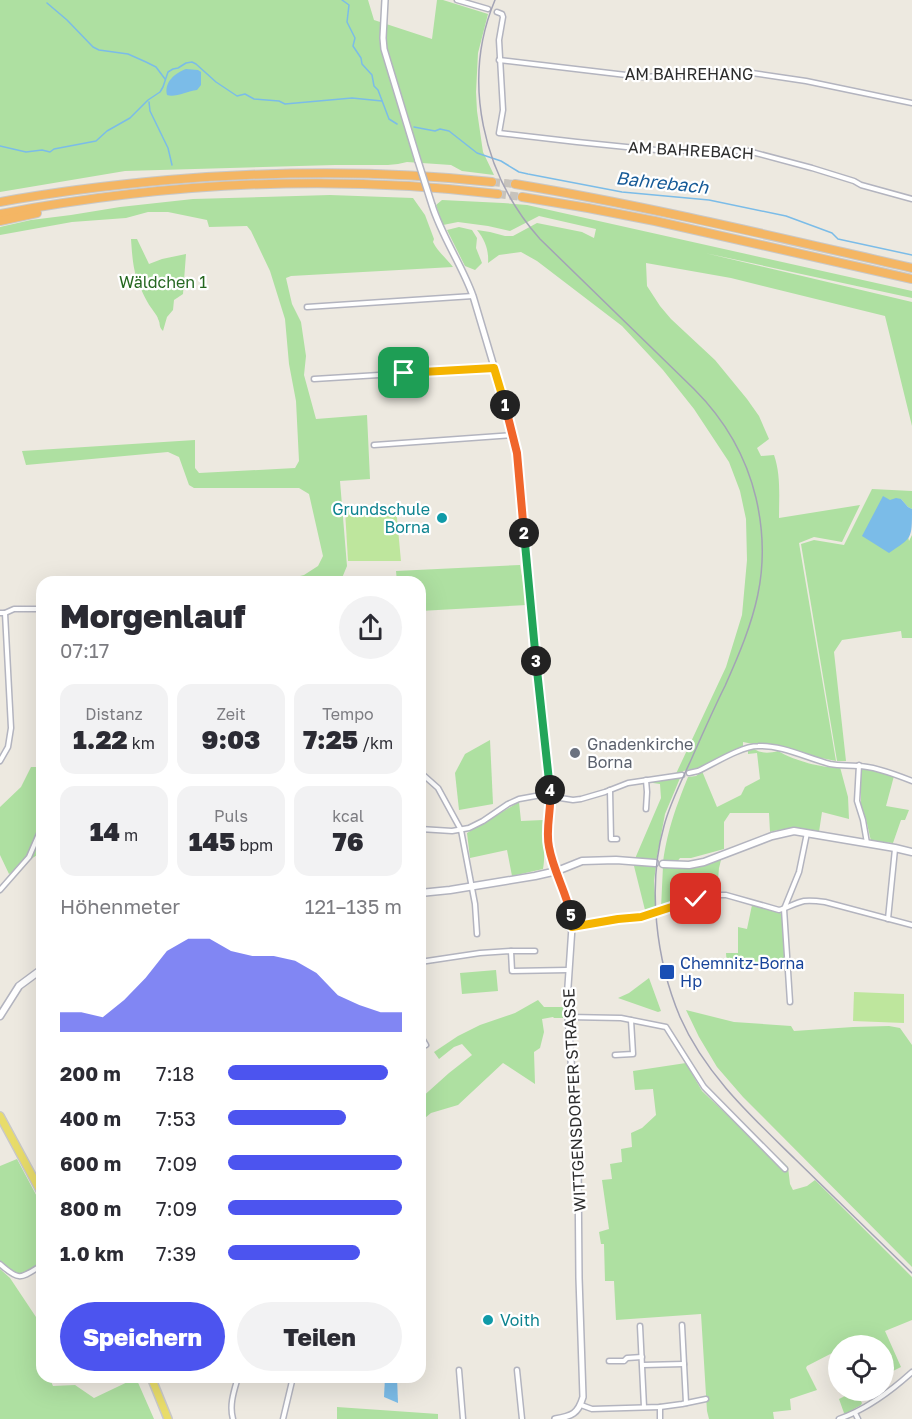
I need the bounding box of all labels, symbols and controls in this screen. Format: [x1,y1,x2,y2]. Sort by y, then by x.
street label: AM BAHREHANG [625,64,753,84]
street label: AM BAHREBACH [627,137,755,163]
water label: Bahrebach [615,166,710,198]
park label: Wäldchen 1 [119,272,207,292]
pin [378,347,429,398]
icon: arrive [387,356,420,389]
pin: 1 [490,390,520,420]
text: 1 [501,395,509,415]
place label: Grundschule Borna [332,499,430,537]
marker: Grundschule Borna [435,511,449,525]
pin: 2 [509,518,539,548]
text: 2 [519,523,529,543]
text: Morgenlauf [60,596,245,635]
button: share [339,596,402,659]
text: 07:17 [60,638,109,662]
pin: 3 [521,646,551,676]
text: 3 [531,651,541,671]
text: Distanz [85,704,143,724]
text: Zeit [216,704,246,724]
text: Tempo [322,704,374,724]
text: 1.22 [73,724,128,755]
text: 9:03 [201,724,261,755]
text: 7:25 [303,724,358,755]
text: km [128,733,155,753]
text: /km [358,733,393,753]
place label: Gnadenkirche Borna [587,734,693,772]
marker: Gnadenkirche Borna [568,746,582,760]
pin: 4 [535,775,565,805]
text: 4 [545,780,555,800]
text: Puls [214,806,248,826]
text: kcal [332,806,364,826]
text: 14 [90,816,120,847]
text: m [120,825,138,845]
text: 145 [189,826,235,857]
text: 76 [332,826,364,857]
text: bpm [235,835,273,855]
pin [670,873,721,924]
icon: check [679,882,712,915]
text: Höhenmeter [60,894,180,918]
text: 121–135 m [305,894,402,918]
pin: 5 [556,900,586,930]
text: 5 [566,905,576,925]
place label: Chemnitz-Borna Hp [680,953,804,991]
marker: Chemnitz-Borna Hp [658,963,676,981]
street label: WITTGENSDORFER STRASSE [558,988,590,1212]
text: 200 m [60,1061,121,1085]
text: 7:18 [156,1061,195,1085]
text: 400 m [60,1106,121,1130]
text: 7:53 [156,1106,196,1130]
text: 600 m [60,1151,121,1175]
text: 7:09 [156,1151,197,1175]
text: 800 m [60,1196,121,1220]
text: 7:09 [156,1196,197,1220]
text: 1.0 km [60,1241,124,1265]
text: 7:39 [156,1241,196,1265]
button: Speichern [60,1302,225,1371]
button: Teilen [237,1302,402,1371]
place label: Voith [500,1310,540,1330]
marker: Voith [481,1313,495,1327]
map controls [828,1335,894,1401]
button: locate [828,1335,894,1401]

